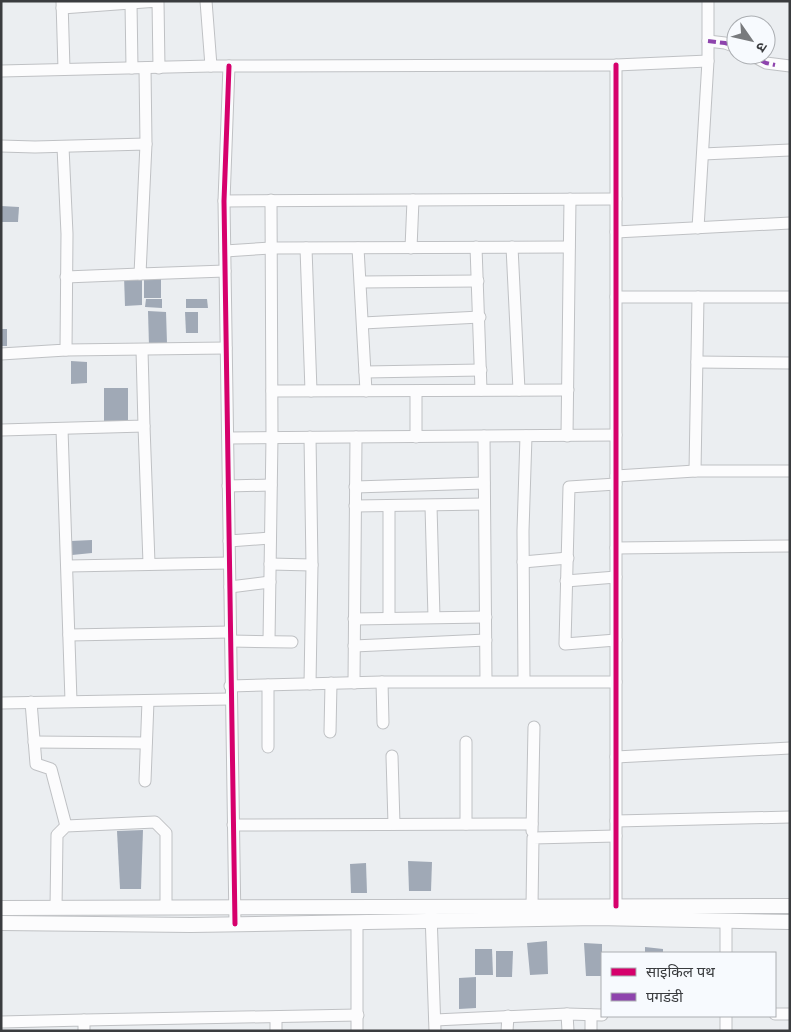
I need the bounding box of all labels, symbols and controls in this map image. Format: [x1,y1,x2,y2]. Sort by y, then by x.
north arrow [726,15,776,65]
text: उ [752,39,770,55]
legend [601,952,776,1017]
text: साइकिल पथ [646,964,715,980]
text: पगडंडी [646,989,684,1005]

